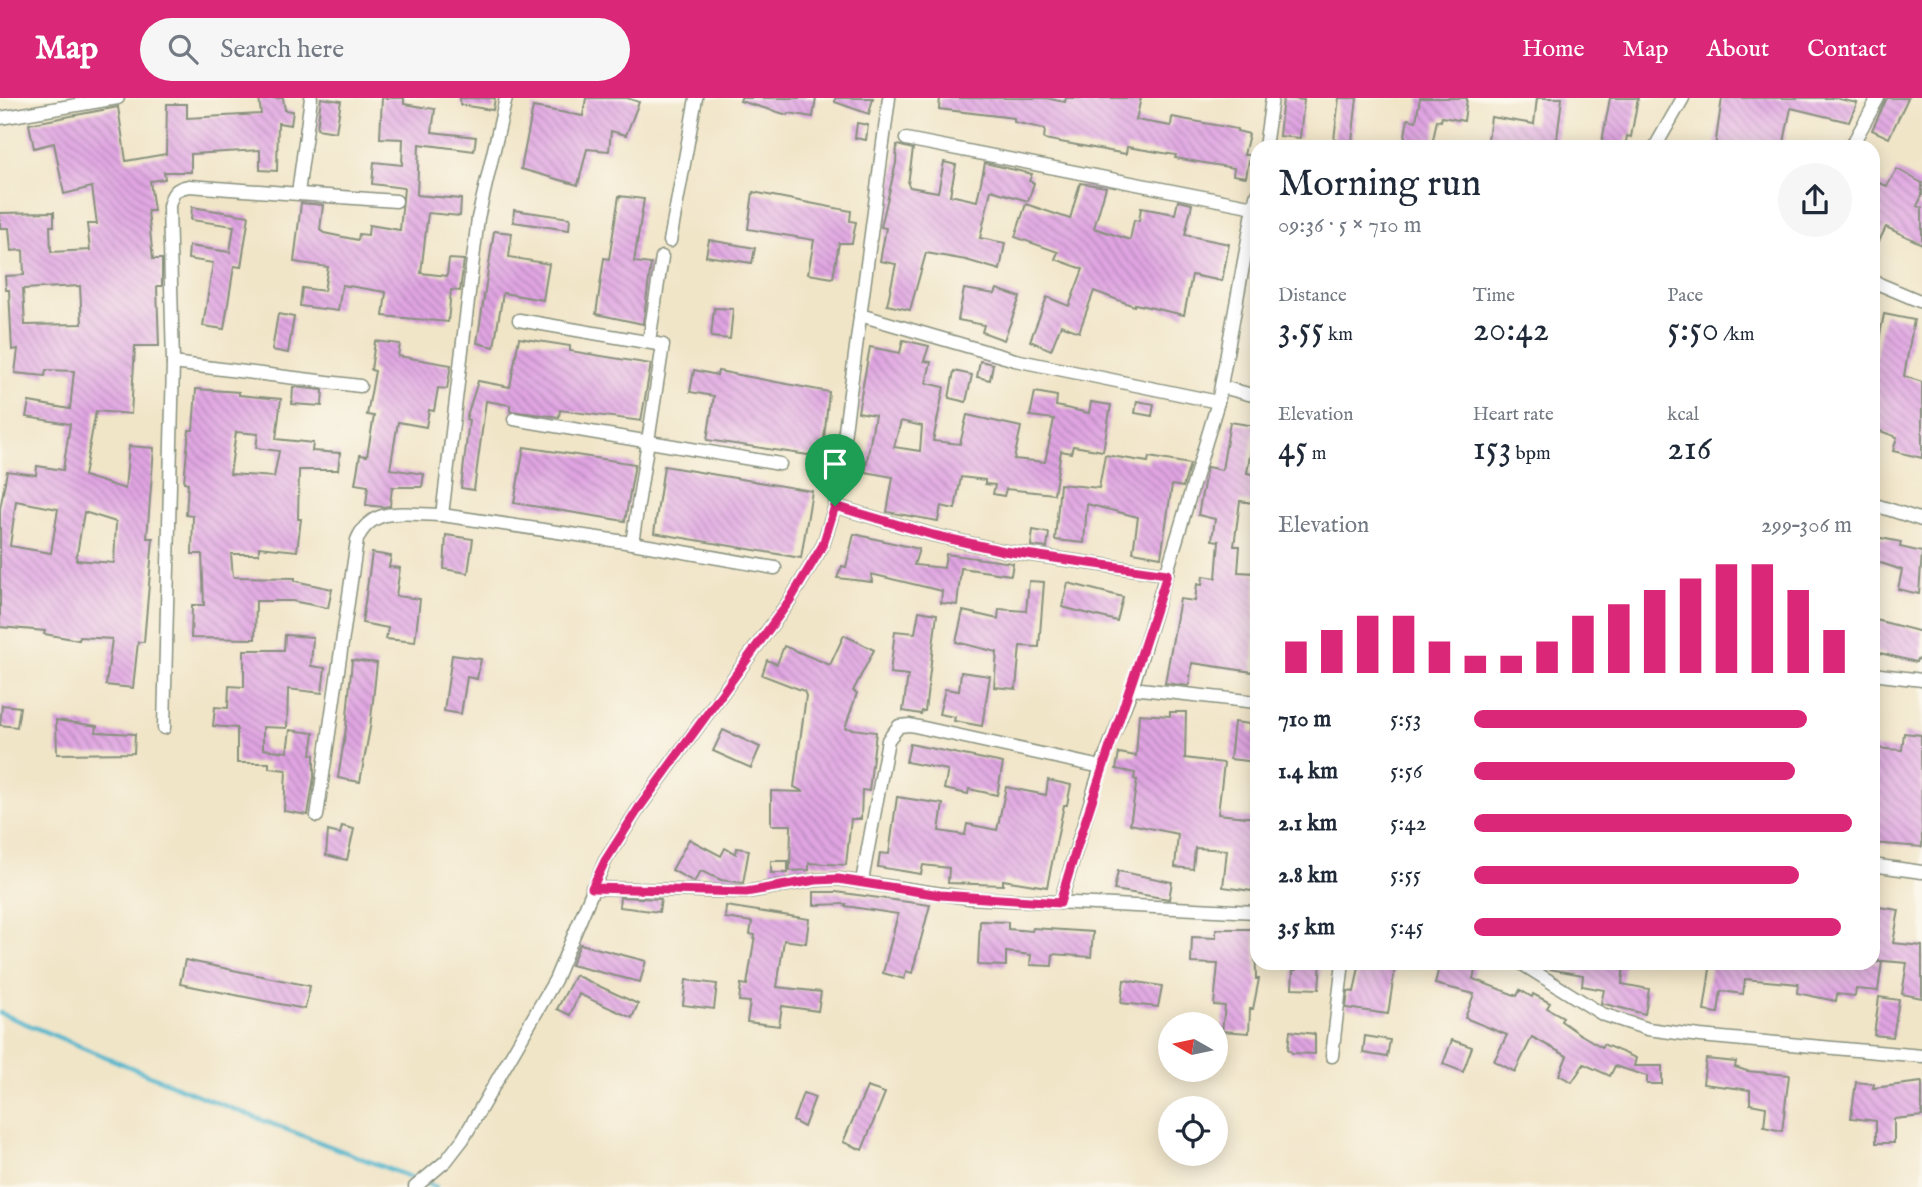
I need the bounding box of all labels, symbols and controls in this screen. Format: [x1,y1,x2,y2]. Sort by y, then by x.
search box [140,18,630,81]
text: Map [35,28,98,70]
icon: search [164,30,202,68]
text: Search here [220,33,344,66]
text: Home [1522,34,1585,65]
text: Map [1623,34,1669,65]
text: About [1707,34,1769,65]
text: Contact [1807,34,1887,65]
text: Morning run [1278,161,1481,209]
button: share [1778,163,1852,237]
text: 09:36 · 5 × 710 m [1278,211,1421,240]
text: Distance [1278,284,1347,308]
text: Time [1473,284,1515,308]
text: Pace [1667,284,1703,308]
text: 3.55 [1278,308,1324,353]
text: 20:42 [1473,308,1549,353]
text: 5:50 [1667,308,1719,353]
text: km [1324,323,1353,347]
text: /km [1719,323,1754,347]
text: Elevation [1278,403,1353,427]
text: Heart rate [1473,403,1554,427]
text: kcal [1667,403,1699,427]
text: 45 [1278,427,1308,472]
text: 153 [1473,427,1511,472]
text: 216 [1667,427,1712,472]
pin [805,434,865,506]
text: m [1308,442,1327,466]
text: bpm [1511,442,1551,466]
icon: arrive [816,445,854,483]
text: Elevation [1278,511,1369,540]
text: 299–306 m [1761,511,1852,540]
text: 710 m [1278,705,1331,734]
text: 5:53 [1390,705,1421,734]
text: 1.4 km [1278,757,1338,786]
text: 5:56 [1390,757,1422,786]
text: 2.1 km [1278,809,1337,838]
text: 5:42 [1390,809,1426,838]
text: 2.8 km [1278,861,1338,890]
text: 5:55 [1390,861,1421,890]
text: 3.5 km [1278,913,1335,942]
text: 5:45 [1390,913,1424,942]
north arrow [1158,1012,1228,1082]
map controls [1158,1012,1228,1166]
button: locate [1158,1096,1228,1166]

